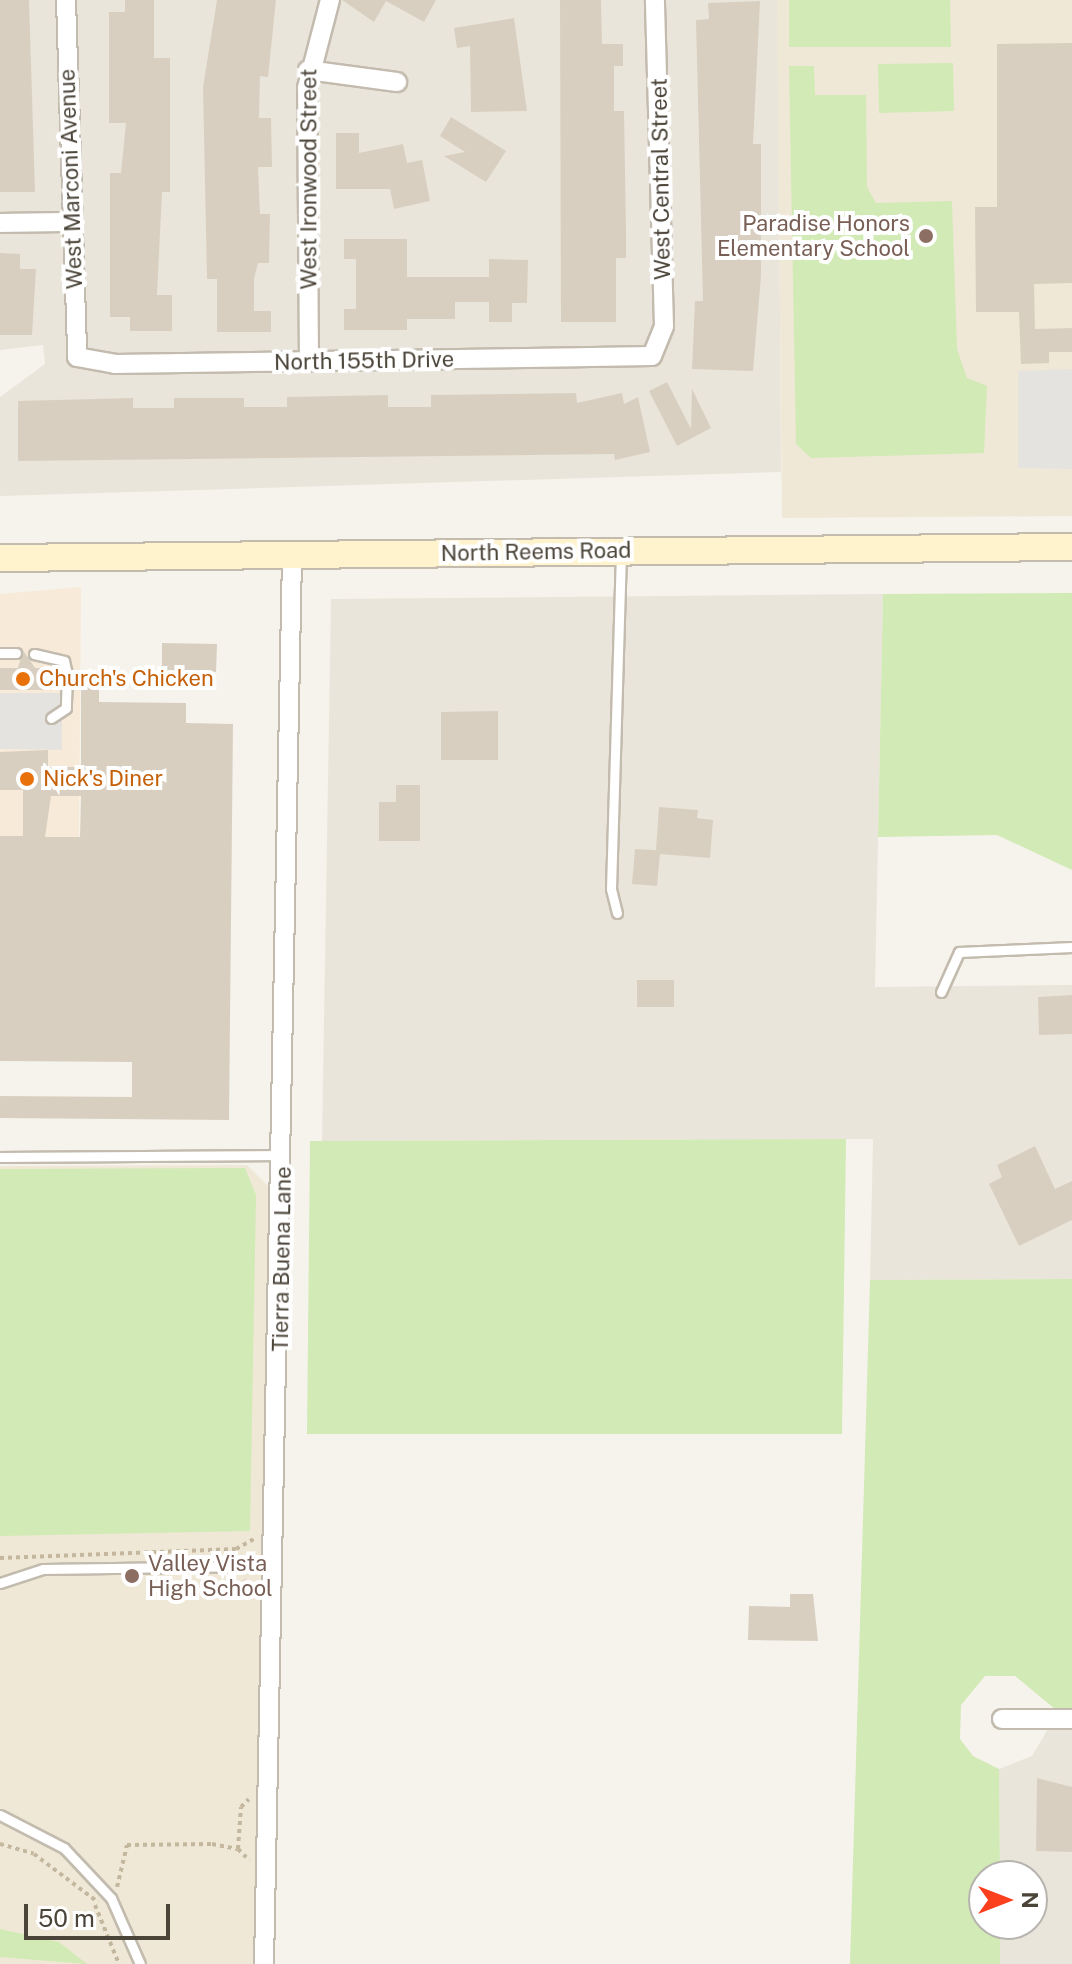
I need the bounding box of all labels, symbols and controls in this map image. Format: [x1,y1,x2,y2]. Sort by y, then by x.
street label: West Marconi Avenue [54,68,88,290]
street label: West Ironwood Street [296,68,322,290]
street label: West Central Street [646,78,676,280]
place label: Paradise Honors Elementary School [717,210,910,262]
marker: Paradise Honors Elementary School [917,227,935,245]
street label: North 155th Drive [274,346,454,376]
street label: North Reems Road [440,537,632,567]
place label: Church's Chicken [39,666,214,692]
marker: Church's Chicken [14,670,32,688]
place label: Nick's Diner [43,766,163,792]
marker: Nick's Diner [18,770,36,788]
street label: Tierra Buena Lane [267,1166,297,1352]
place label: Valley Vista High School [148,1550,273,1602]
marker: Valley Vista High School [123,1567,141,1585]
north arrow [968,1860,1048,1940]
scale bar [28,1888,174,1938]
text: N [1017,1891,1043,1909]
text: 50 m [38,1904,95,1932]

